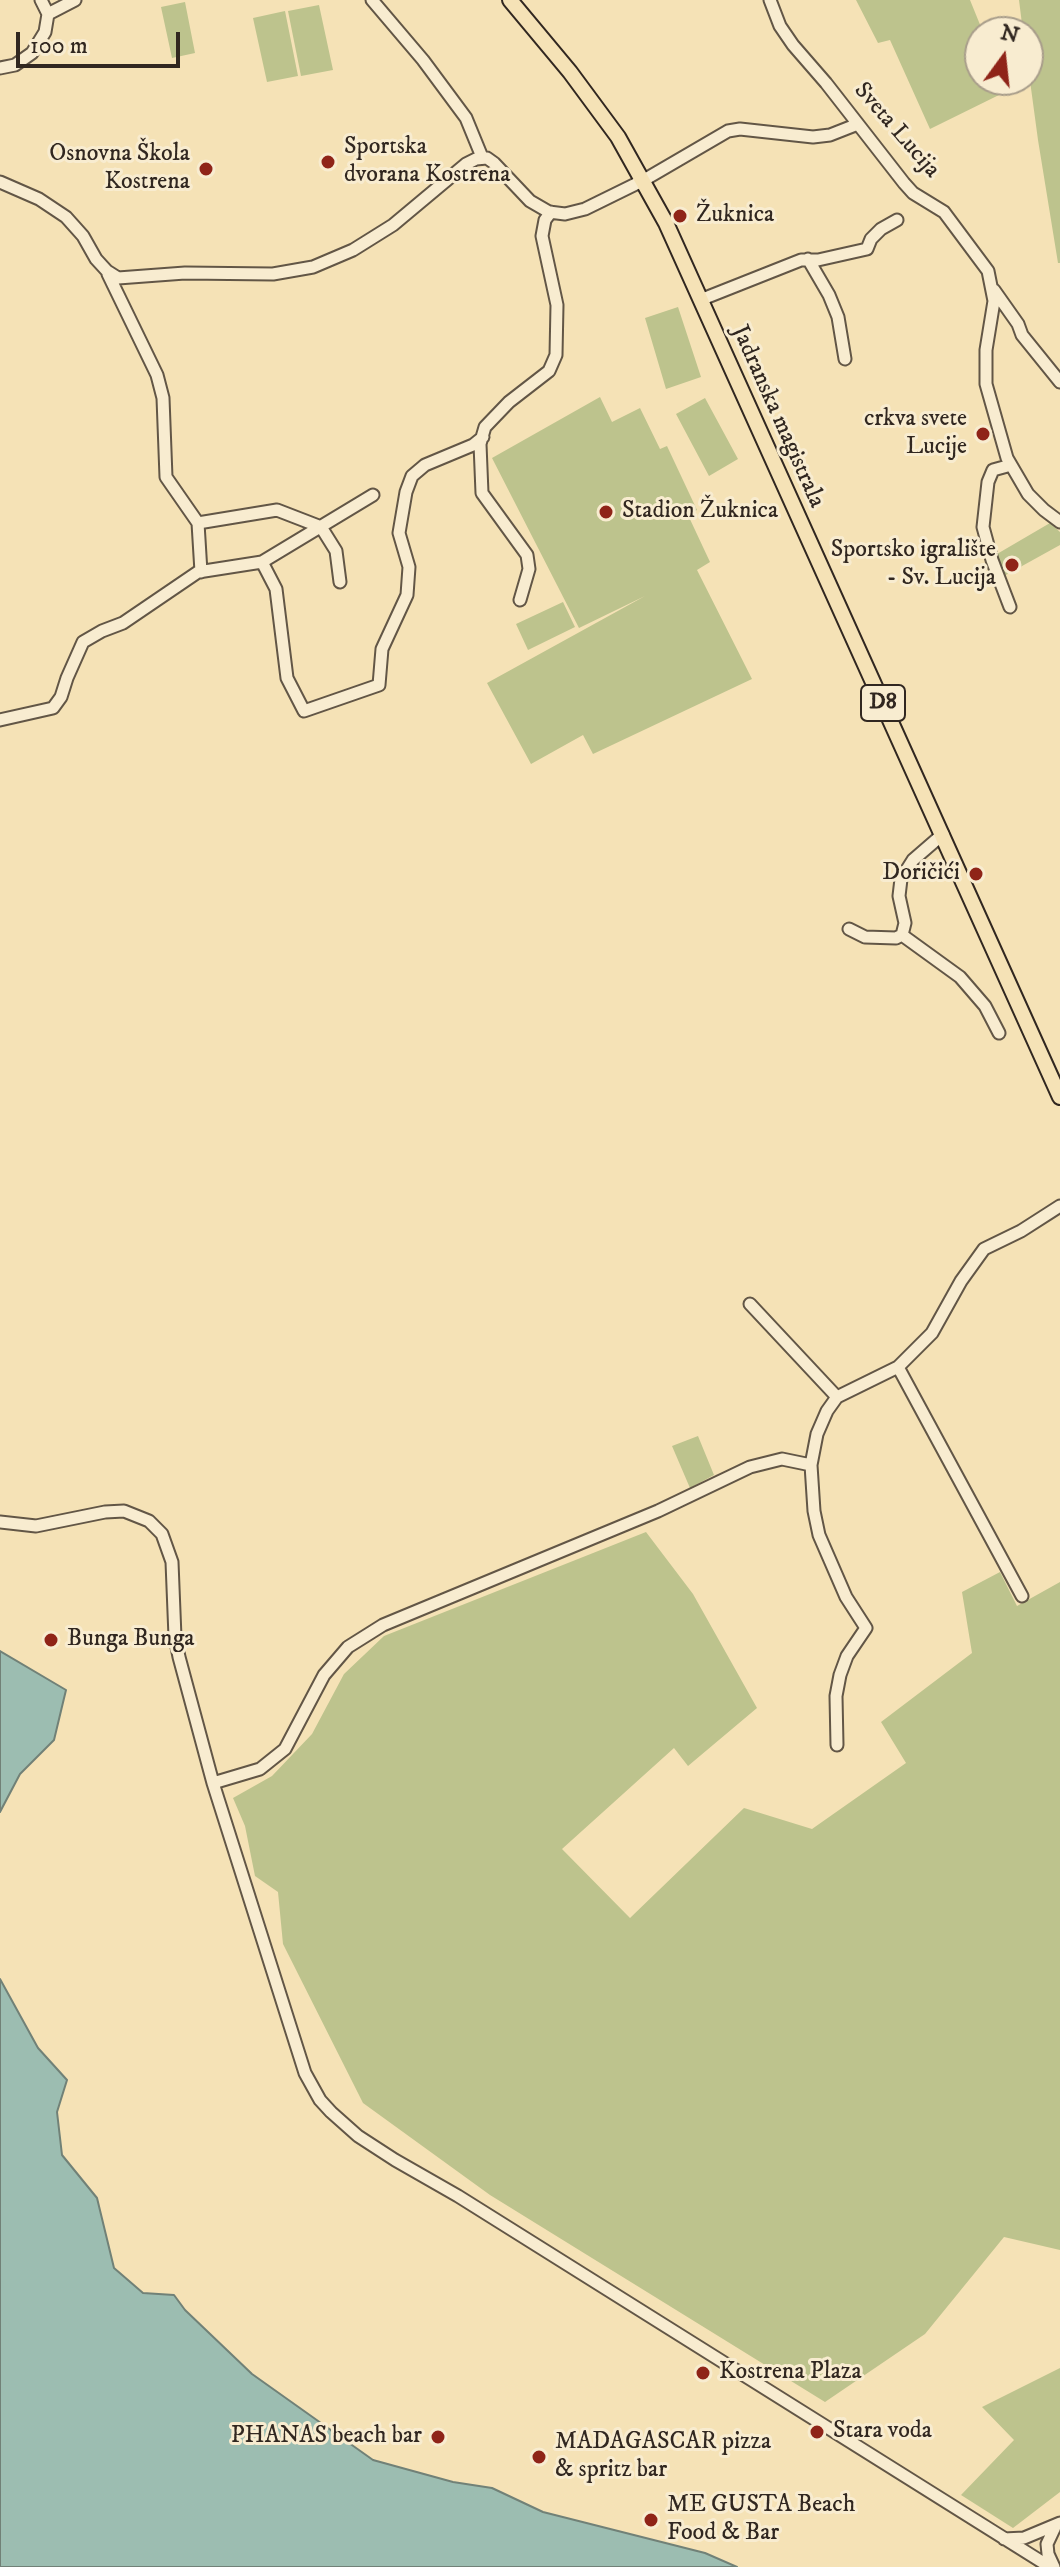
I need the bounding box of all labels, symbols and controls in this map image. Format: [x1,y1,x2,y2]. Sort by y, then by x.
scale bar [20,16,184,66]
north arrow [964,16,1044,96]
text: N [998,19,1022,50]
text: 100 m [30,31,88,61]
street label: Sveta Lucija [847,77,945,185]
place label: Sportska dvorana Kostrena [344,134,511,190]
place label: Osnovna Škola Kostrena [49,141,190,197]
marker: Sportska dvorana Kostrena [319,153,337,171]
marker: Osnovna Škola Kostrena [197,160,215,178]
place label: Žuknica [696,202,774,230]
marker: Žuknica [671,207,689,225]
street label: Jadranska magistrala [724,321,830,513]
place label: crkva svete Lucije [864,406,967,462]
marker: crkva svete Lucije [974,425,992,443]
place label: Stadion Žuknica [622,498,778,526]
marker: Stadion Žuknica [597,503,615,521]
place label: Sportsko igralište - Sv. Lucija [831,537,996,593]
marker: Sportsko igralište - Sv. Lucija [1003,556,1021,574]
road number: D8 [861,685,905,721]
place label: Doričići [882,860,960,888]
marker: Doričići [967,865,985,883]
place label: Bunga Bunga [67,1626,195,1654]
marker: Bunga Bunga [42,1631,60,1649]
place label: Kostrena Plaza [719,2359,862,2387]
marker: Kostrena Plaza [694,2364,712,2382]
place label: Stara voda [833,2418,932,2446]
place label: PHANAS beach bar [231,2423,422,2451]
marker: Stara voda [808,2423,826,2441]
marker: PHANAS beach bar [429,2428,447,2446]
place label: MADAGASCAR pizza & spritz bar [555,2429,771,2485]
marker: MADAGASCAR pizza & spritz bar [530,2448,548,2466]
place label: ME GUSTA Beach Food & Bar [667,2492,855,2548]
marker: ME GUSTA Beach Food & Bar [642,2511,660,2529]

